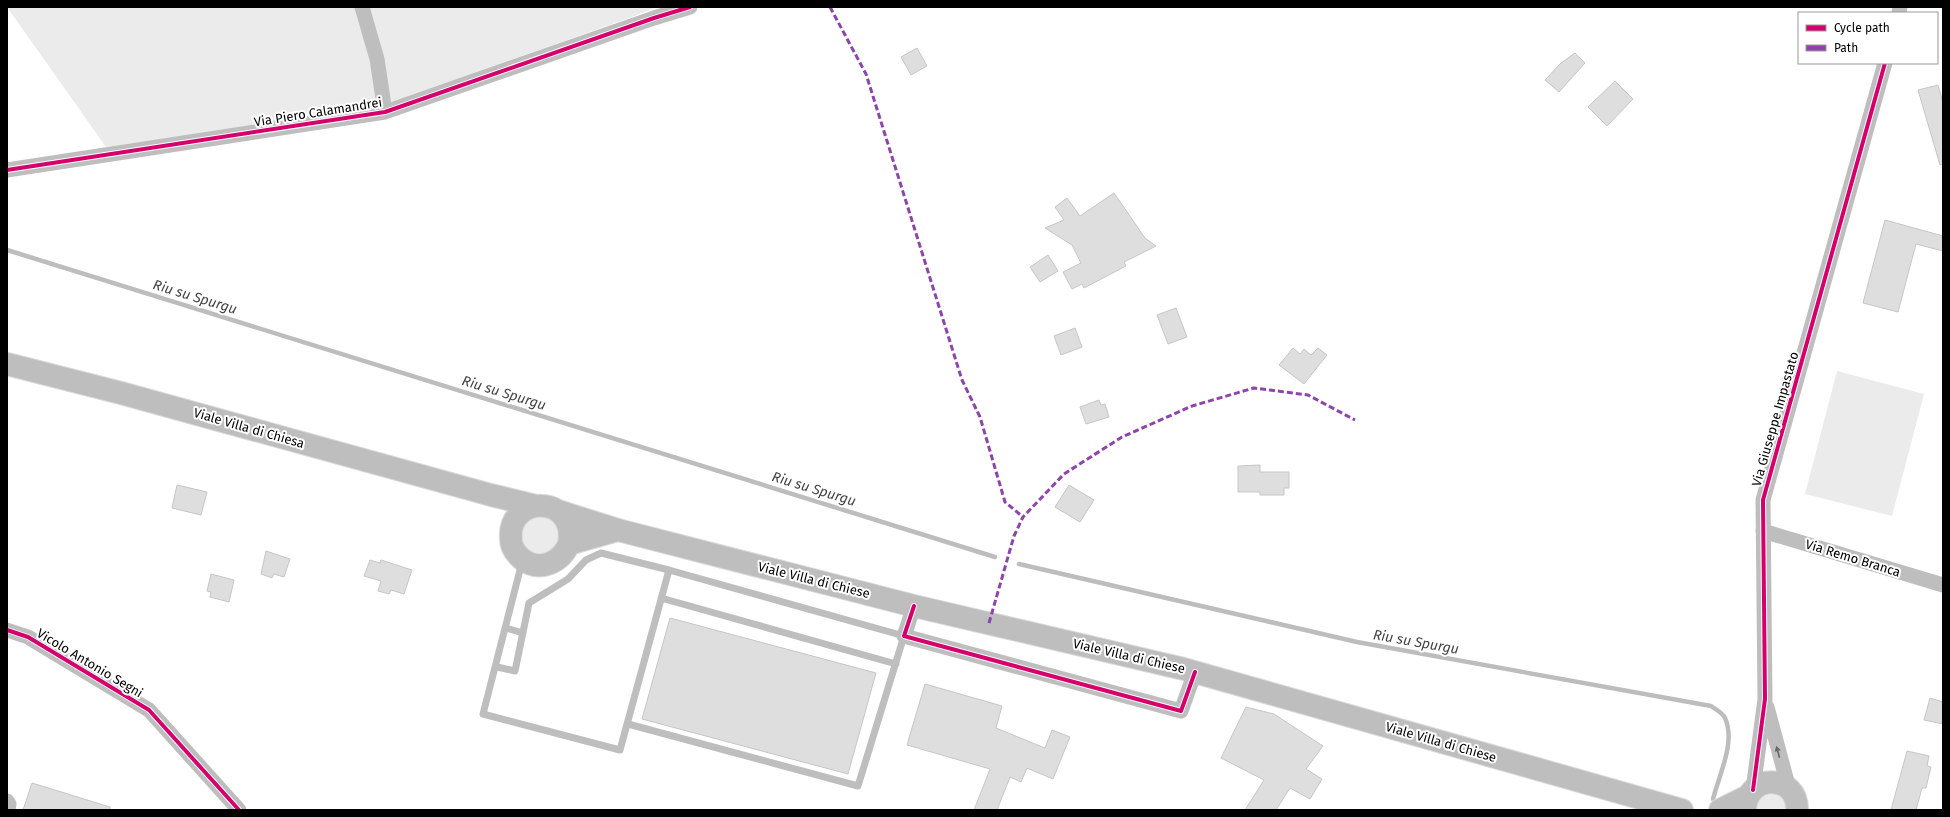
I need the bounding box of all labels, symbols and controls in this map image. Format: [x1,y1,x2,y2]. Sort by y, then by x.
legend [1798,12,1938,64]
text: Cycle path [1834,21,1890,35]
text: Path [1834,41,1858,55]
street label: Via Piero Calamandrei [253,94,383,130]
water label: Riu su Spurgu [151,276,239,318]
street label: Via Giuseppe Impastato [1749,350,1801,488]
water label: Riu su Spurgu [460,372,548,414]
street label: Viale Villa di Chiesa [192,405,306,451]
water label: Riu su Spurgu [770,468,858,510]
street label: Via Remo Branca [1804,536,1902,580]
street label: Viale Villa di Chiese [757,559,871,601]
street label: Vicolo Antonio Segni [34,625,146,701]
water label: Riu su Spurgu [1372,626,1460,658]
street label: Viale Villa di Chiese [1071,636,1187,676]
street label: Viale Villa di Chiese [1384,719,1498,765]
one-way arrow [1775,745,1781,757]

